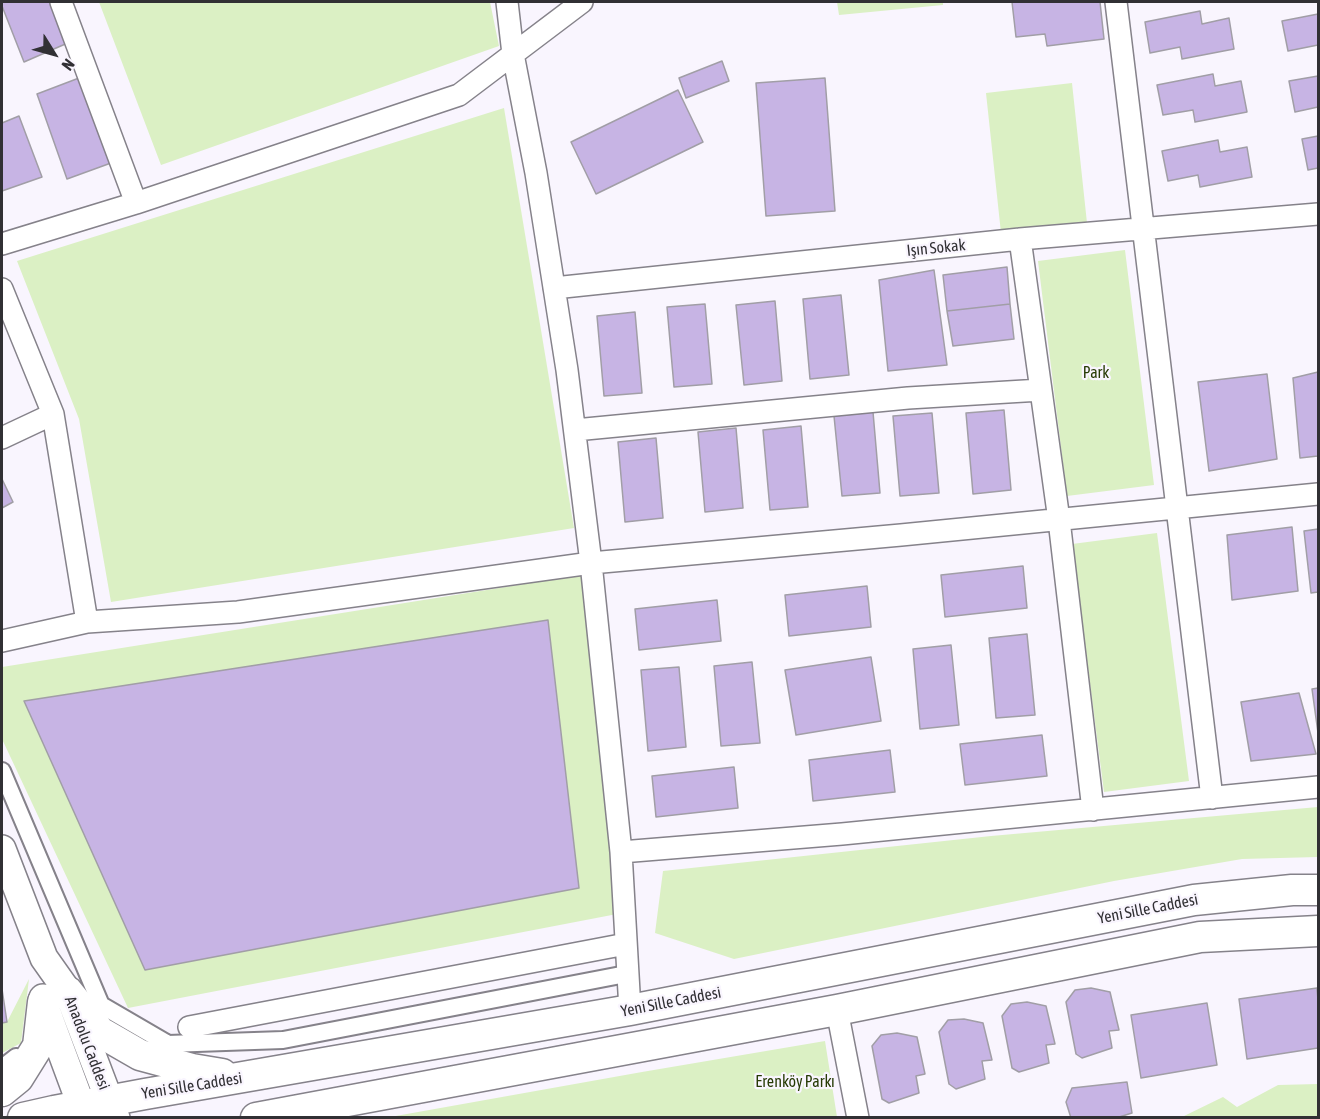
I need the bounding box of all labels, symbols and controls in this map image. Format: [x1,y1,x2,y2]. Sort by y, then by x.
north arrow [24,24,84,84]
text: N [58,56,78,74]
street label: Işın Sokak [906,235,966,261]
park label: Park [1083,363,1109,383]
street label: Yeni Sille Caddesi [1096,890,1200,928]
street label: Yeni Sille Caddesi [619,983,723,1021]
street label: Anadolu Caddesi [60,993,114,1093]
street label: Yeni Sille Caddesi [140,1069,244,1103]
park label: Erenköy Parkı [755,1072,835,1092]

